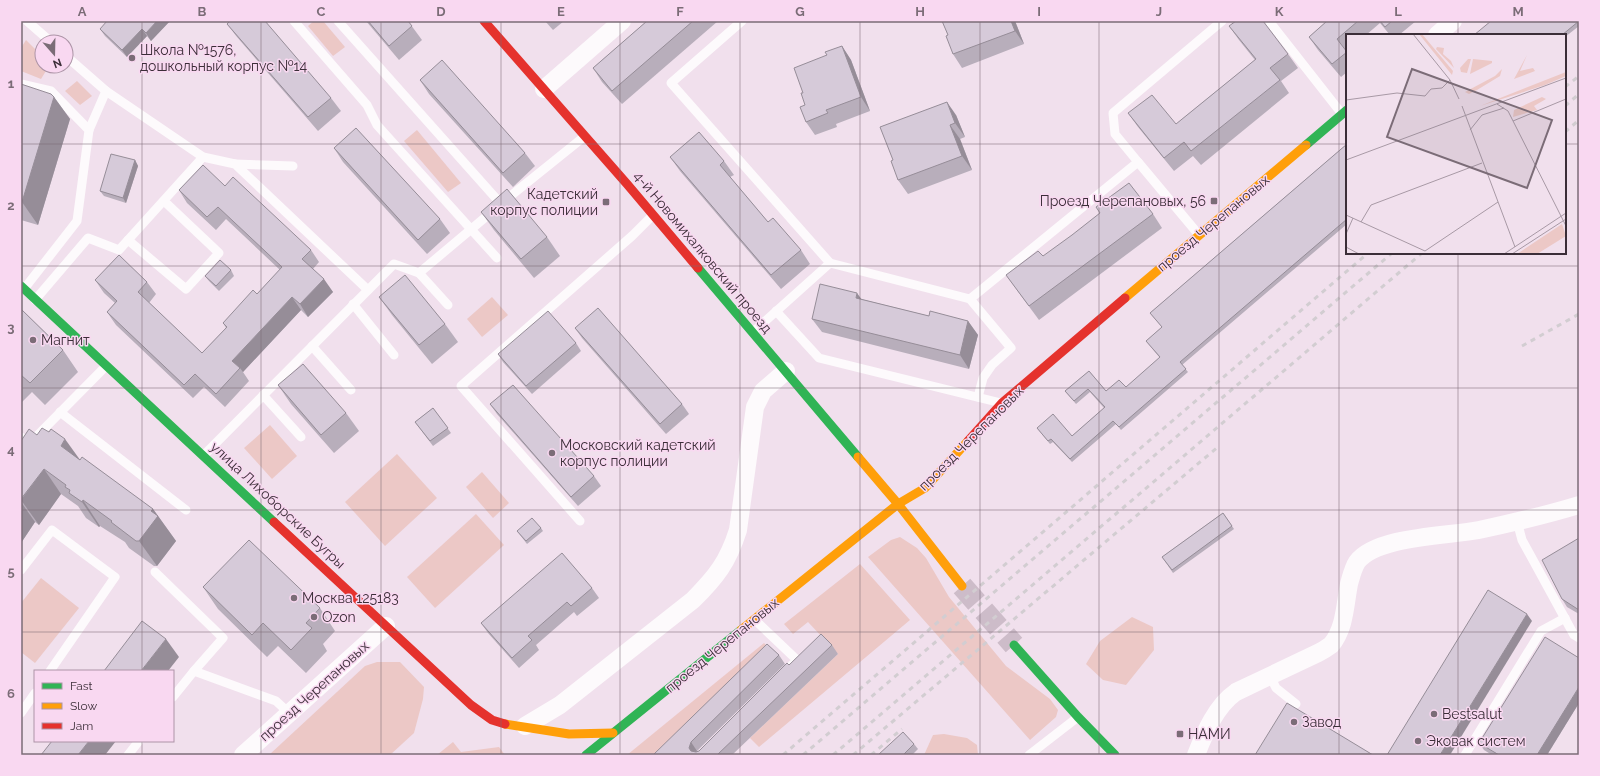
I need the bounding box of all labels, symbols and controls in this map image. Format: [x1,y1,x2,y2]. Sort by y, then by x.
text: A [78,4,87,19]
text: B [198,4,207,19]
text: C [317,4,326,19]
text: D [436,4,446,19]
text: E [557,4,565,19]
text: F [676,4,684,19]
text: G [795,4,805,19]
text: H [915,4,925,19]
text: I [1037,4,1041,19]
text: J [1156,4,1162,19]
text: K [1275,4,1284,19]
text: L [1394,4,1402,19]
text: M [1512,4,1524,19]
north arrow [34,34,74,74]
inset map [1346,34,1566,254]
place label: Школа №1576, дошкольный корпус №14 [140,42,308,74]
marker: Школа №1576, дошкольный корпус №14 [127,53,137,63]
text: N [51,55,63,70]
text: 1 [8,76,15,91]
street label: 4-й Новомихалковский проезд [631,168,775,336]
street label: проезд Черепановых [1154,171,1272,275]
place label: Кадетский корпус полиции [490,186,598,218]
place label: Проезд Черепановых, 56 [1040,193,1206,209]
marker: Проезд Черепановых, 56 [1209,196,1219,206]
marker: Кадетский корпус полиции [601,197,611,207]
text: 2 [7,198,15,213]
text: 3 [7,320,15,335]
place label: Магнит [41,332,90,348]
marker: Магнит [28,335,38,345]
street label: проезд Черепановых [915,382,1027,494]
place label: Московский кадетский корпус полиции [560,437,716,469]
street label: улица Лихоборские Бугры [207,438,349,572]
text: 4 [7,442,15,457]
marker: Московский кадетский корпус полиции [547,448,557,458]
text: 5 [7,564,15,579]
place label: Москва 125183 [302,590,399,606]
marker: Москва 125183 [289,593,299,603]
street label: проезд Черепановых [662,594,782,696]
place label: Ozon [322,609,356,625]
marker: Ozon [309,612,319,622]
street label: проезд Черепановых [256,638,372,744]
legend [34,670,174,742]
text: Fast [70,679,93,693]
text: 6 [7,686,15,701]
text: Slow [70,699,97,713]
place label: Bestsalut [1442,706,1503,722]
marker: Bestsalut [1429,709,1439,719]
place label: Завод [1302,714,1341,730]
marker: Завод [1289,717,1299,727]
text: Jam [70,719,93,733]
place label: НАМИ [1188,726,1231,742]
marker: НАМИ [1175,729,1185,739]
place label: Эковак систем [1426,733,1526,749]
marker: Эковак систем [1413,736,1423,746]

